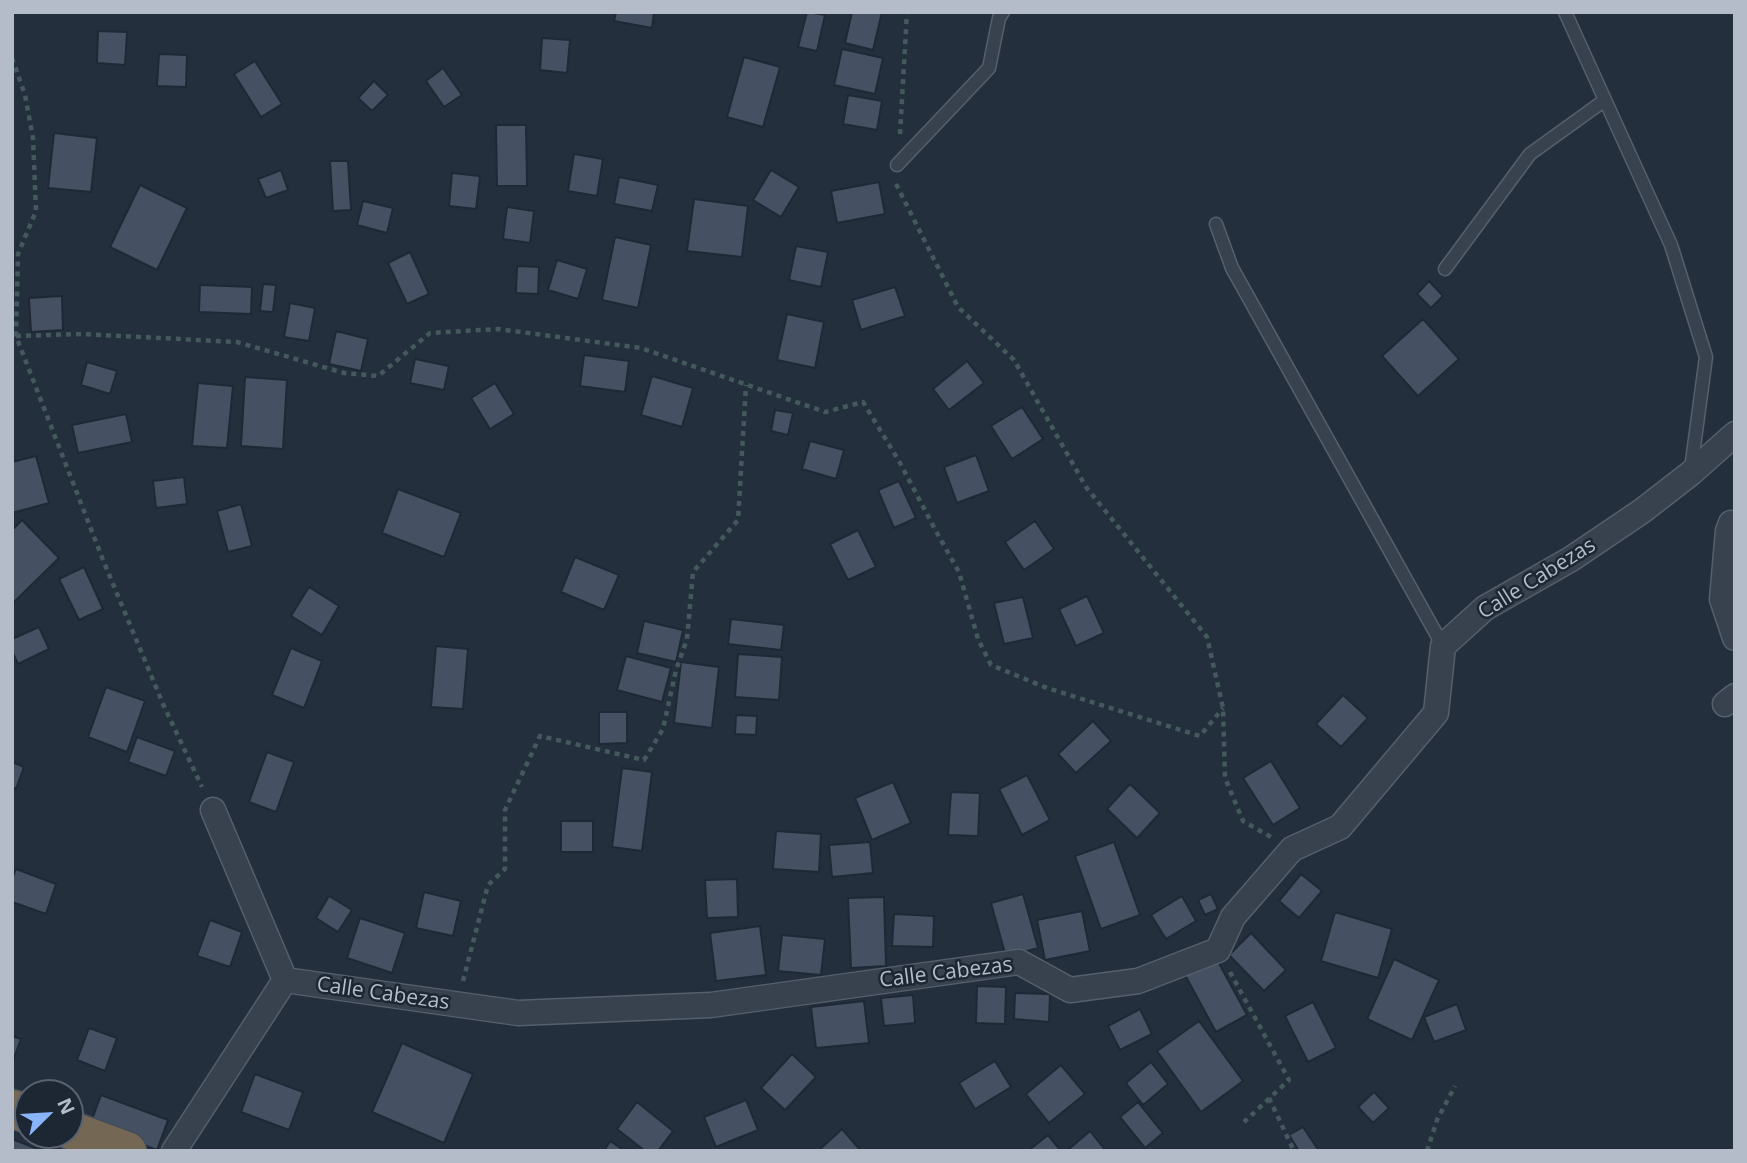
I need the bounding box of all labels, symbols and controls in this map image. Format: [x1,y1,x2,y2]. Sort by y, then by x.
street label: Calle Cabezas [1474,533,1600,625]
street label: Calle Cabezas [878,952,1014,994]
street label: Calle Cabezas [315,972,451,1016]
north arrow [14,1079,84,1149]
text: N [51,1094,81,1119]

